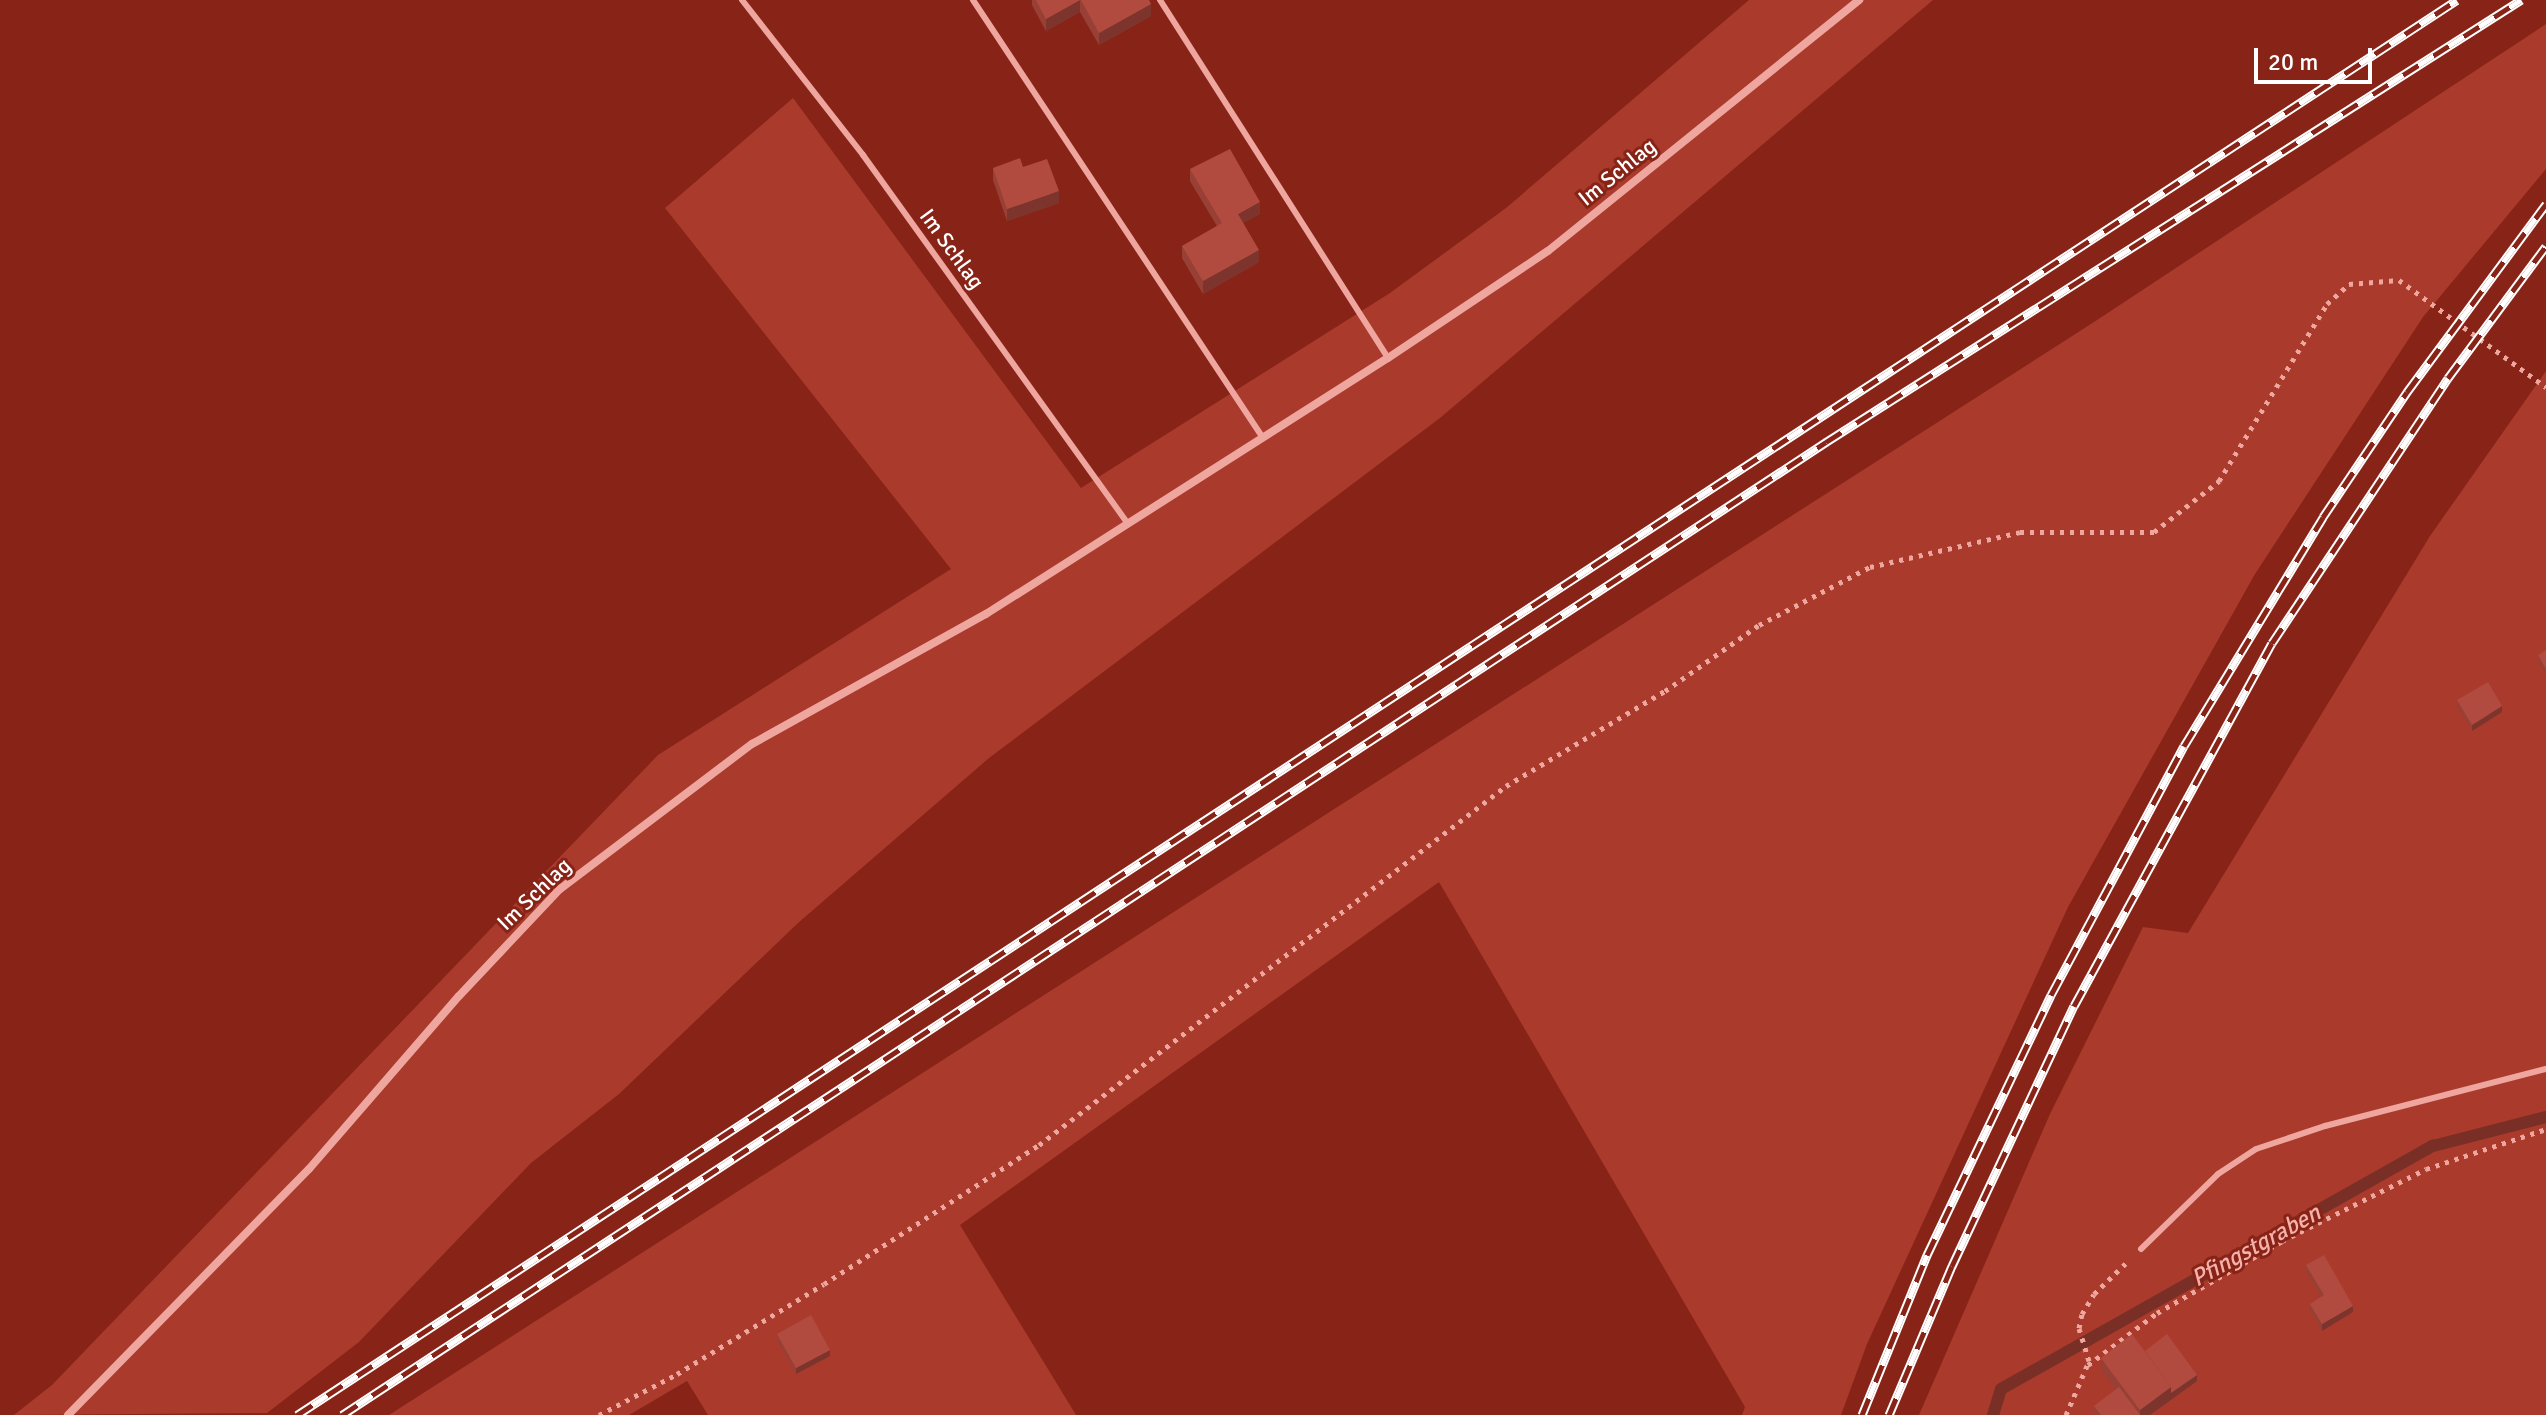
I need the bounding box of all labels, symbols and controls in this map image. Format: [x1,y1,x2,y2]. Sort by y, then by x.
scale bar [2258,32,2376,82]
text: 20 m [2268,47,2318,77]
street label: Im Schlag [1573,133,1661,211]
street label: Im Schlag [914,204,990,294]
street label: Im Schlag [492,852,576,936]
water label: Pfingstgraben [2186,1199,2326,1293]

